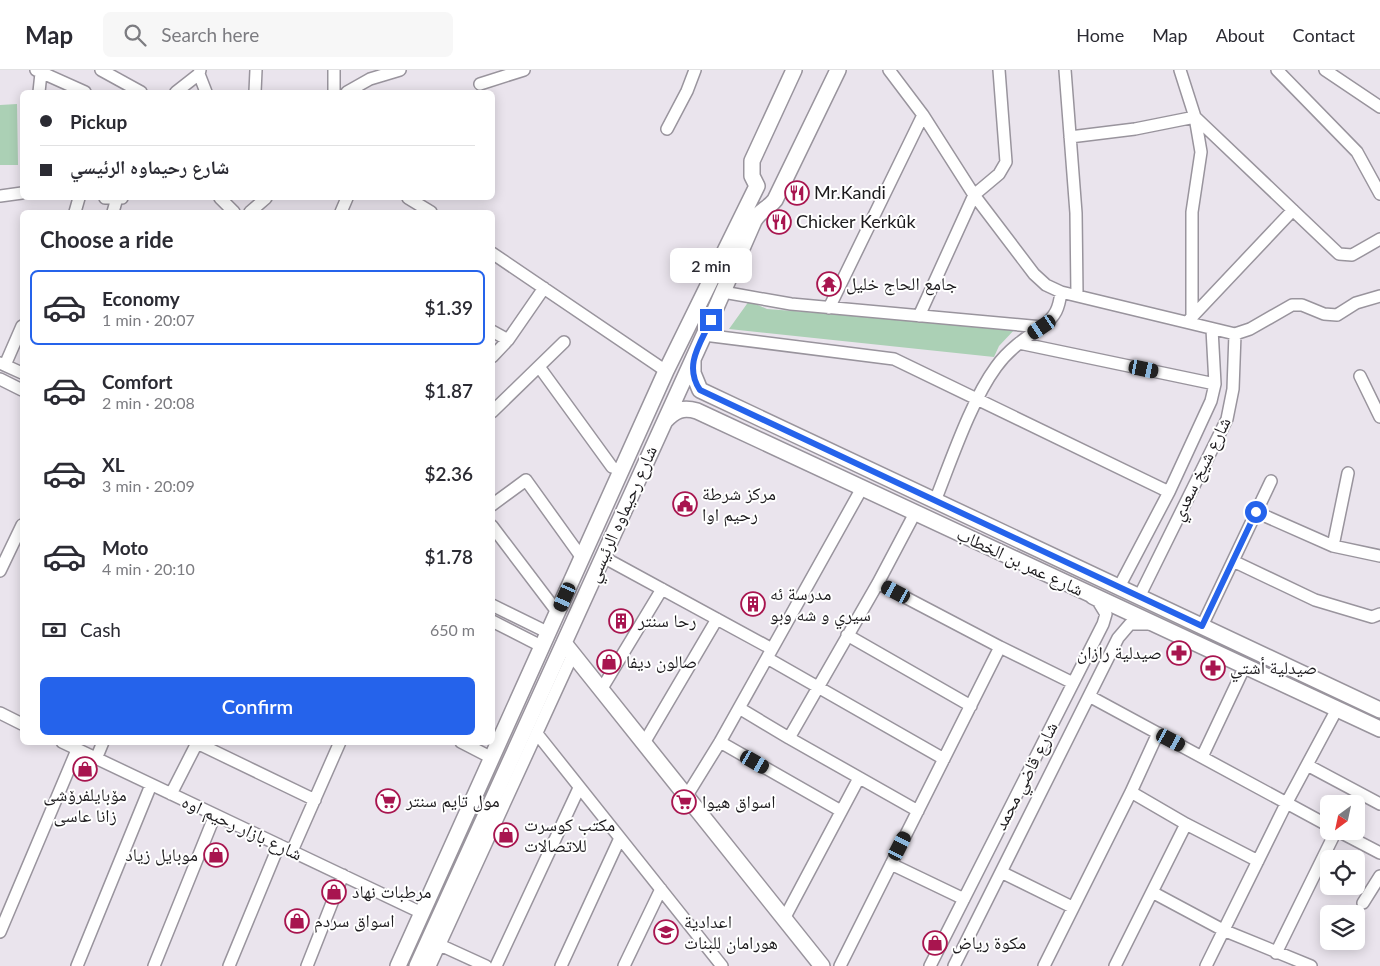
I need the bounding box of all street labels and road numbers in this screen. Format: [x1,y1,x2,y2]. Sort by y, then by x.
street label: شارع شيخ سعدي [1166,413,1239,526]
street label: شارع رحيماوه الرئيسي [581,442,665,587]
street label: شارع عمر بن الخطاب [953,522,1087,601]
street label: شارع قاضي محمد [988,718,1066,835]
street label: شارع بازار رحيم اوه [178,790,306,866]

